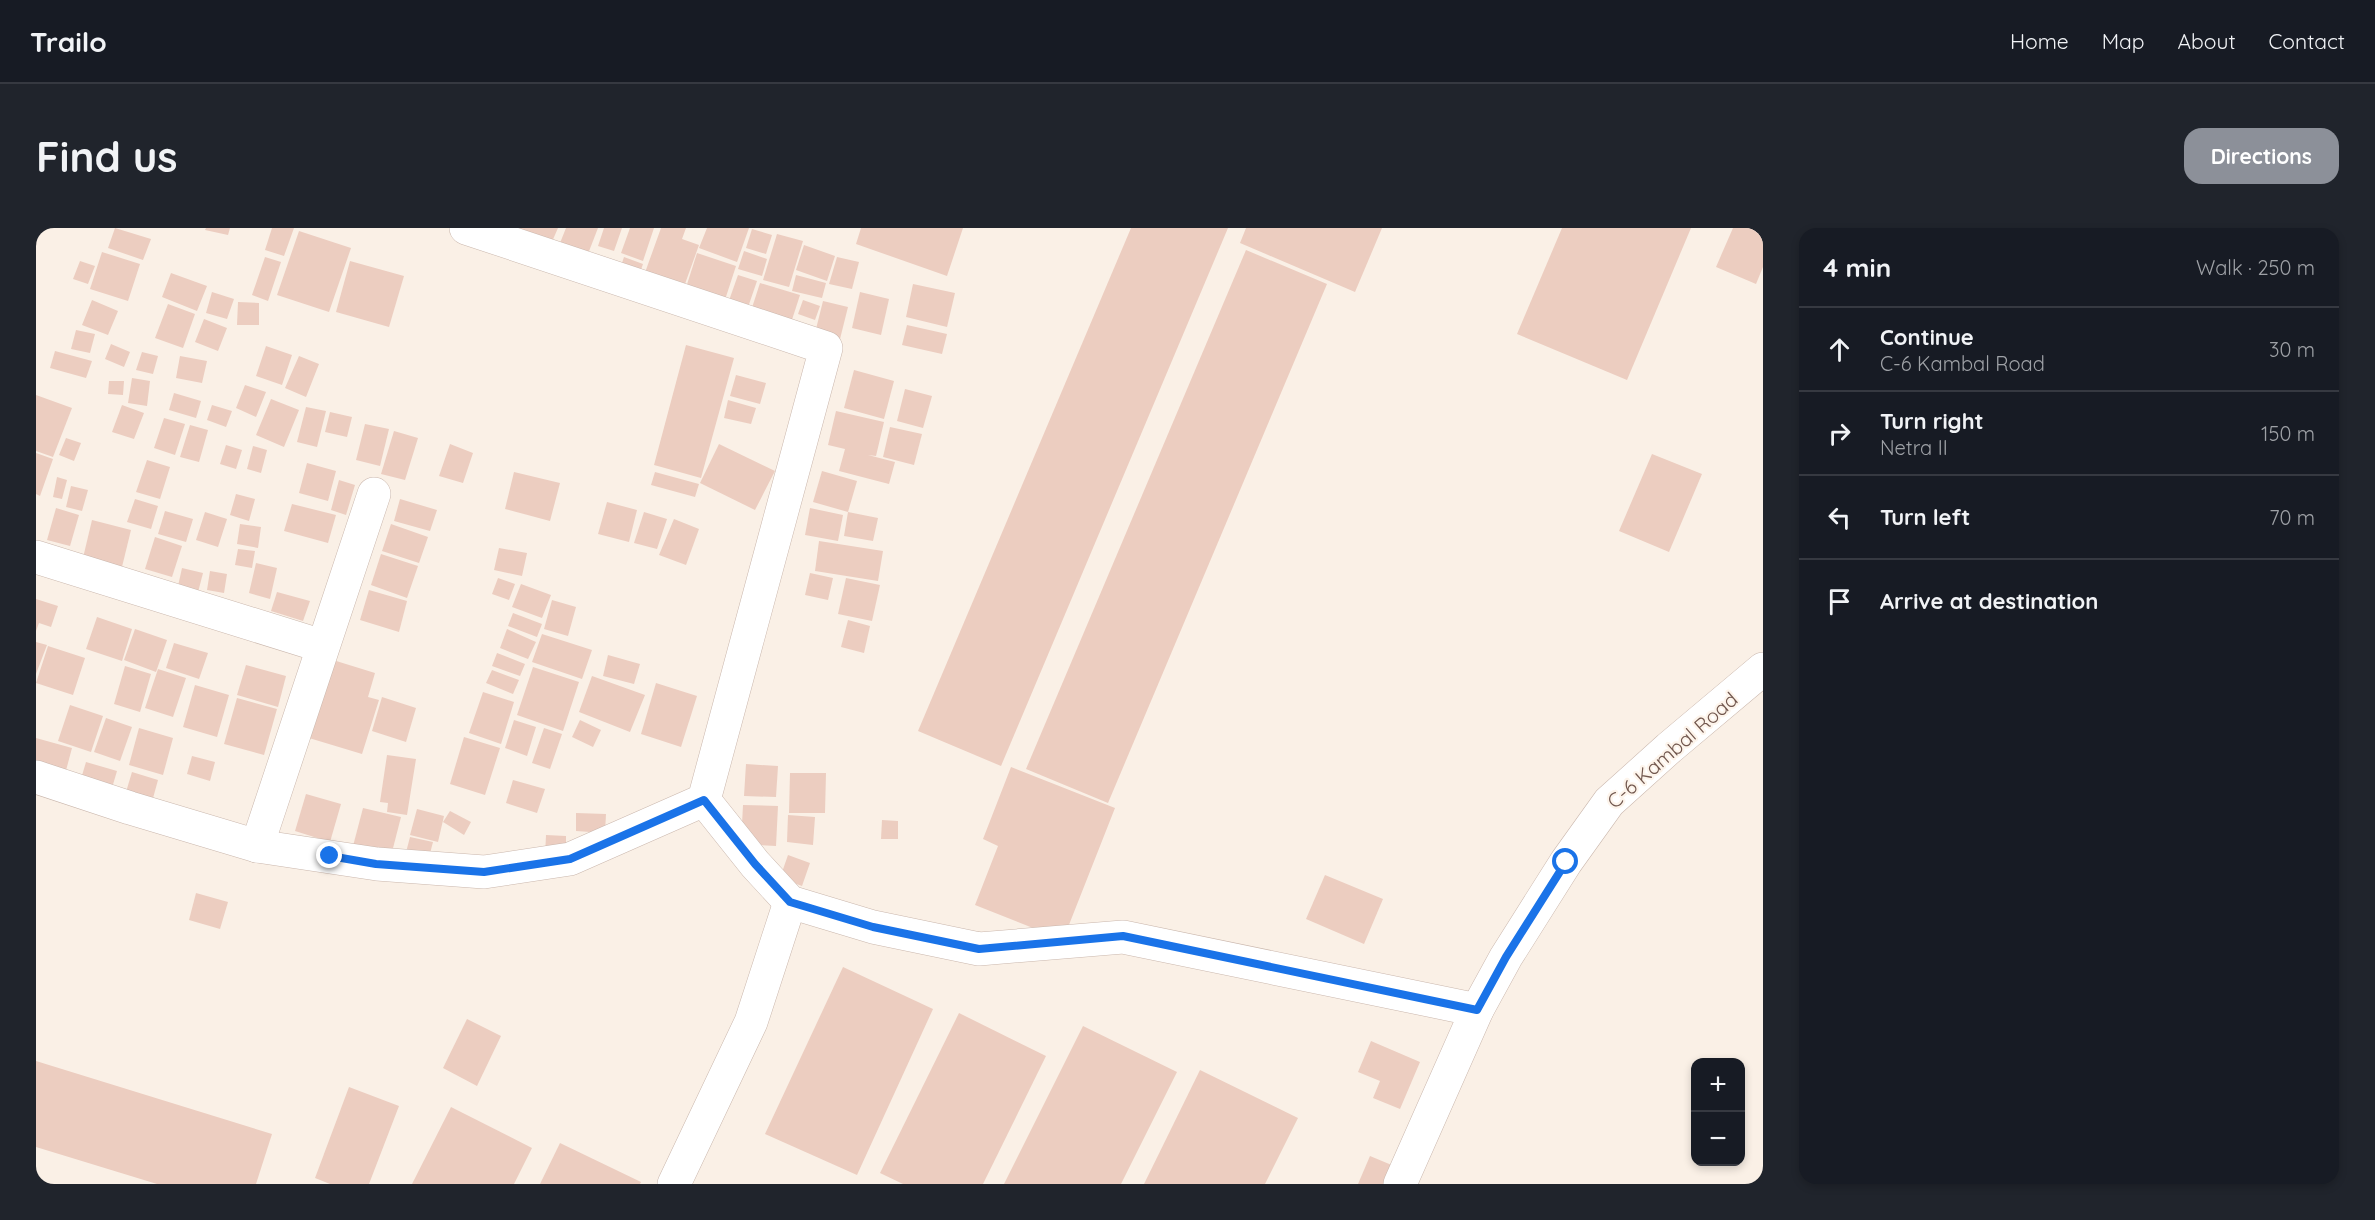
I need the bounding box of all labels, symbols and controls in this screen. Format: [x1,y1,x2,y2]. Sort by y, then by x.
text: Trailo [30,24,107,59]
text: Home [2010,28,2069,54]
text: Map [2102,28,2145,54]
text: About [2178,28,2236,54]
text: Contact [2269,28,2345,54]
button: Directions [2184,128,2339,184]
text: Find us [36,130,178,183]
text: 4 min [1823,251,1891,284]
text: Walk · 250 m [2196,255,2315,280]
text: Continue [1880,323,1974,351]
icon: ahead [1823,333,1856,366]
text: 30 m [2269,337,2315,362]
text: C-6 Kambal Road [1880,351,2045,376]
text: Turn right [1880,407,1984,435]
icon: right [1823,417,1856,450]
text: 150 m [2261,421,2315,446]
text: Netra II [1880,435,1948,460]
icon: left [1823,501,1856,534]
text: Turn left [1880,503,1970,531]
text: 70 m [2269,505,2315,530]
icon: arrive [1823,585,1856,618]
text: Arrive at destination [1880,587,2098,615]
street label: C-6 Kambal Road [1602,686,1742,814]
route end [316,842,342,868]
route start [1552,848,1578,874]
map controls [1691,1058,1745,1166]
button: + [1691,1058,1745,1112]
button: − [1691,1112,1745,1166]

